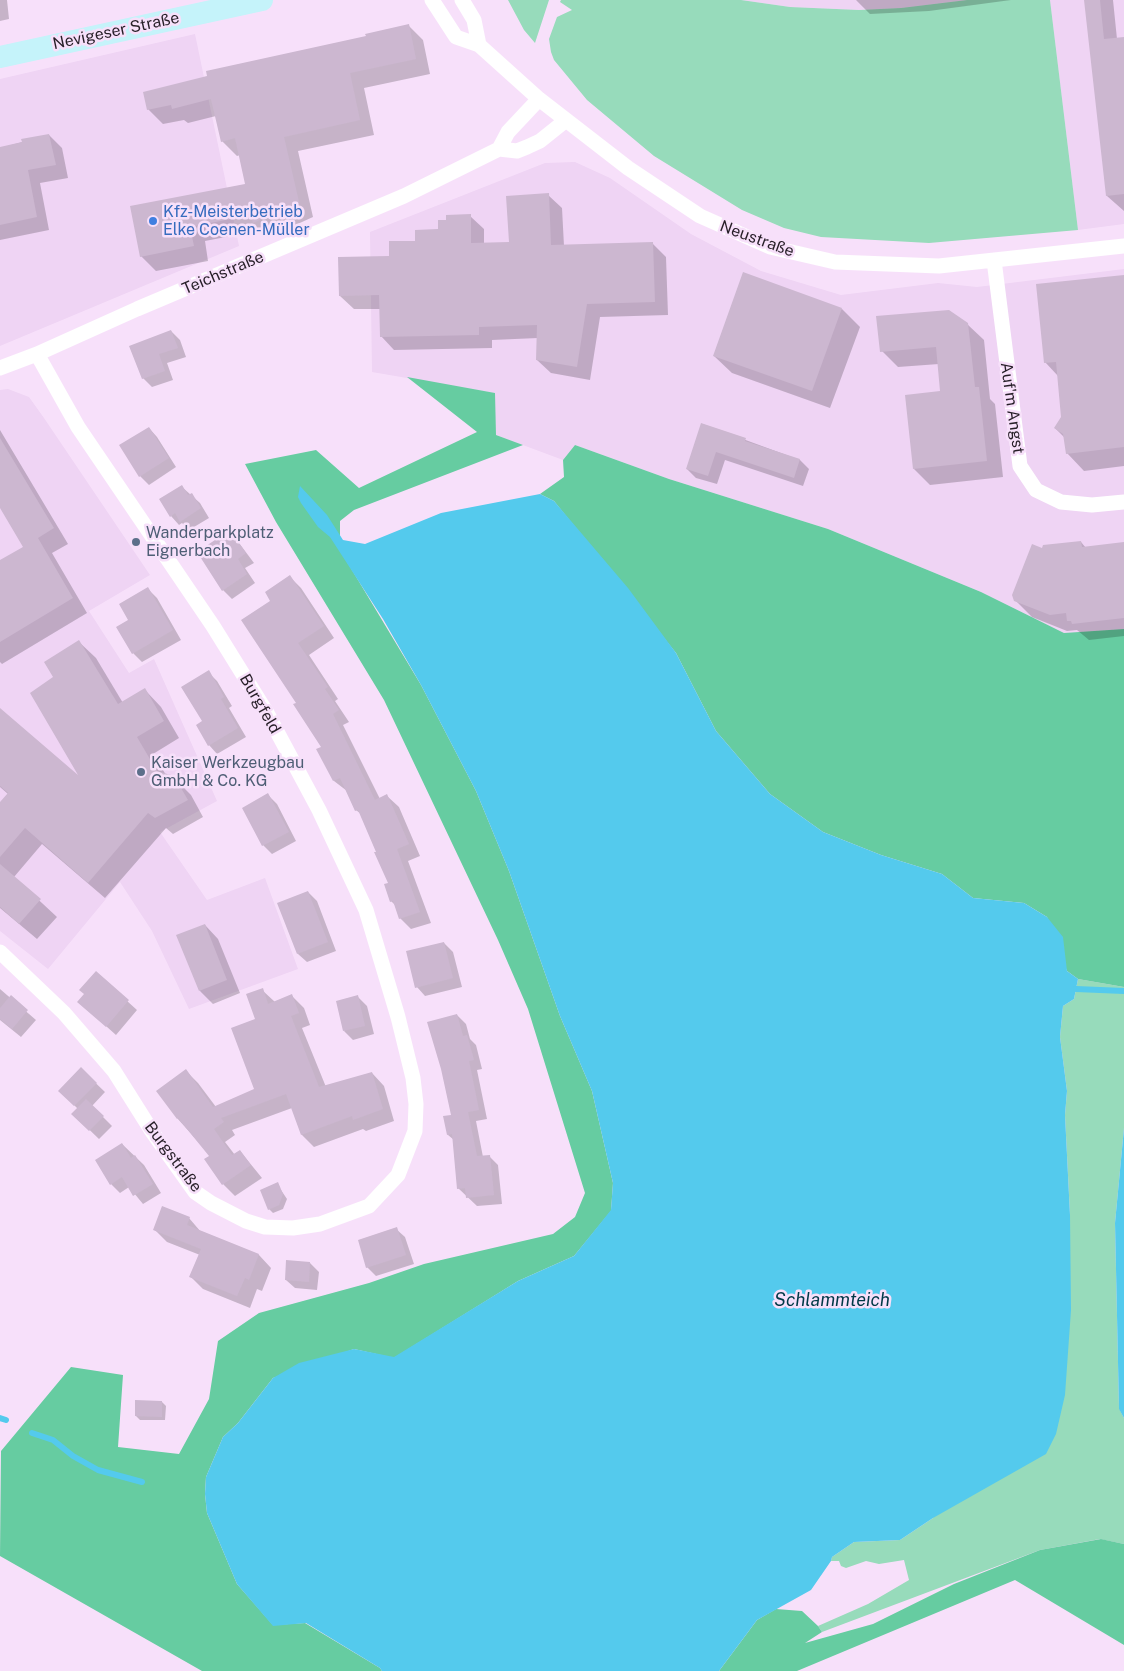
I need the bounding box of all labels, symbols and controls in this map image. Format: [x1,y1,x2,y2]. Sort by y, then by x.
street label: Nevigeser Straße [51,8,181,54]
place label: Kfz-Meisterbetrieb Elke Coenen-Müller [163,202,310,240]
marker: Kfz-Meisterbetrieb Elke Coenen-Müller [147,215,159,227]
street label: Neustraße [717,217,797,261]
street label: Teichstraße [179,247,267,299]
street label: Auf'm Angst [996,361,1028,455]
place label: Wanderparkplatz Eignerbach [146,523,274,561]
marker: Wanderparkplatz Eignerbach [130,536,142,548]
street label: Burgfeld [235,671,285,737]
place label: Kaiser Werkzeugbau GmbH & Co. KG [151,753,304,791]
marker: Kaiser Werkzeugbau GmbH & Co. KG [135,766,147,778]
street label: Burgstraße [140,1118,206,1196]
water label: Schlammteich [774,1289,890,1311]

